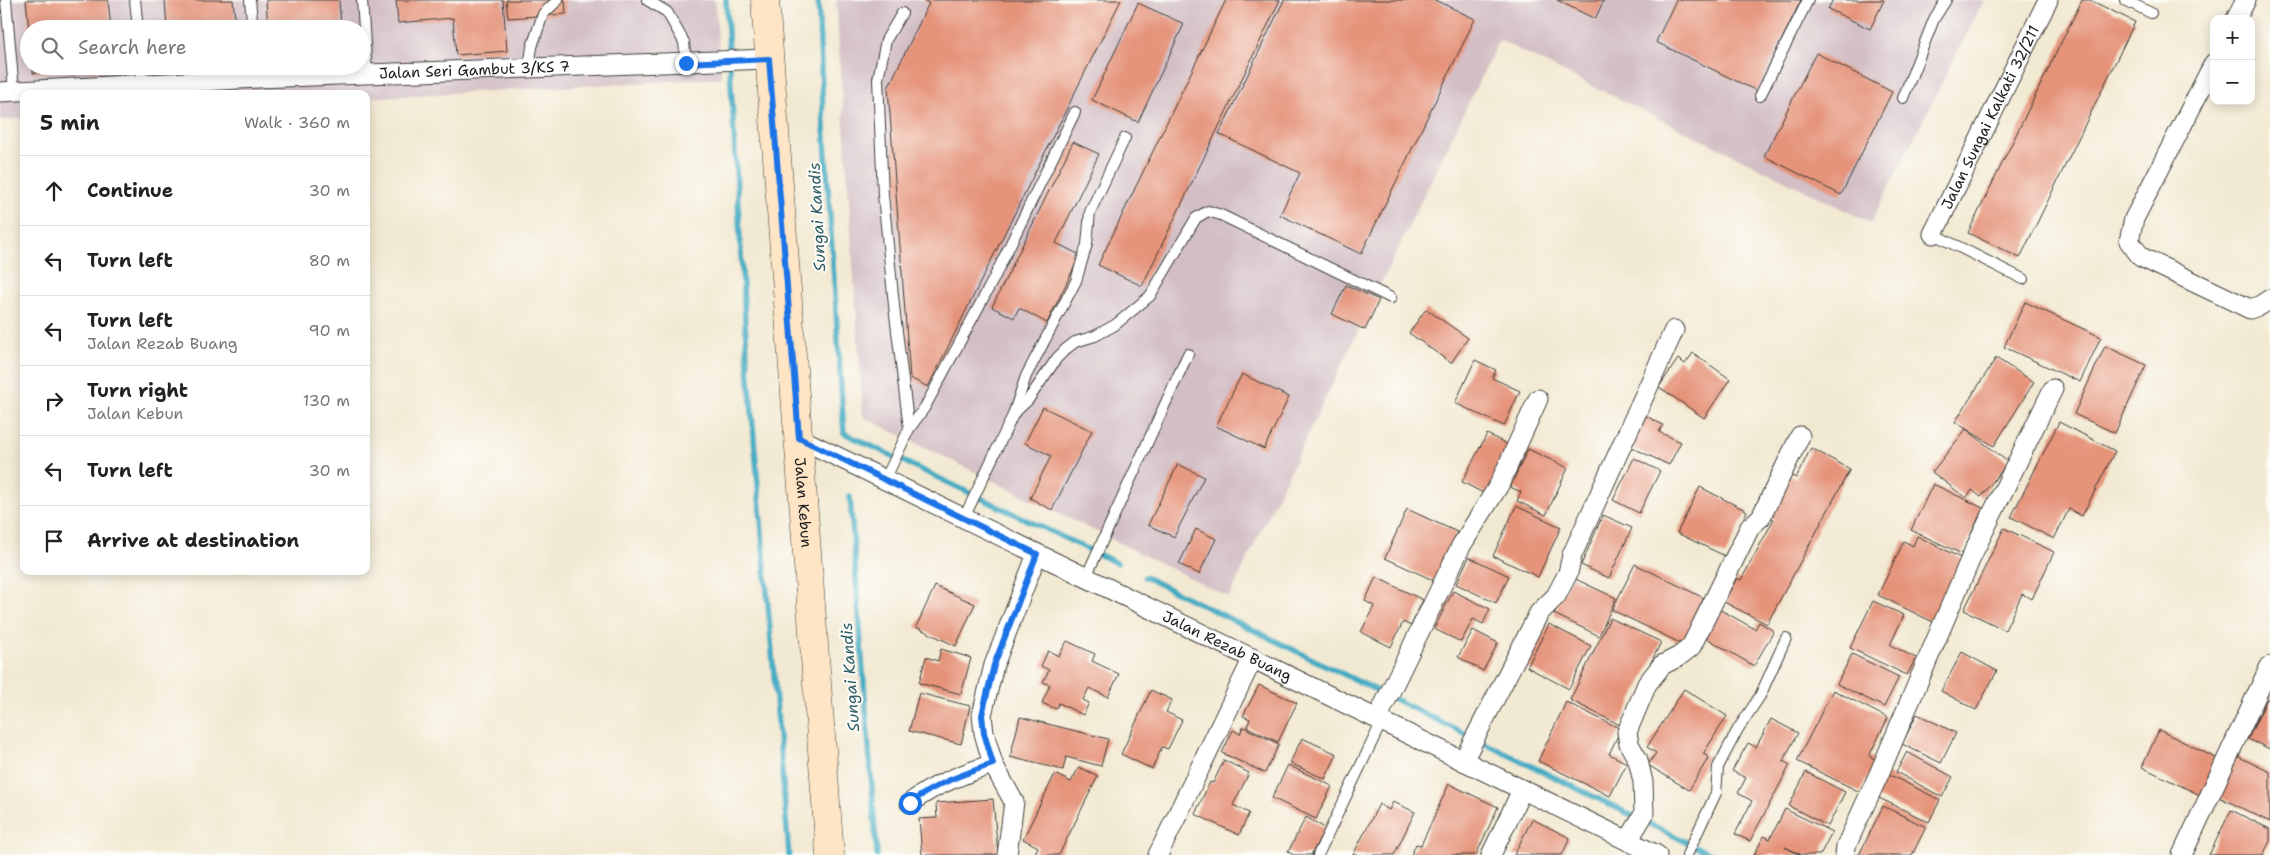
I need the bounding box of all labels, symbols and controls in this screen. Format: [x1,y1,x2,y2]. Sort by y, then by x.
map controls [2210,15,2255,105]
button: + [2210,15,2255,60]
search box [20,20,370,75]
street label: Jalan Sungai Kalkati 32/211 [1937,22,2044,213]
icon: search [38,34,66,62]
text: Search here [78,35,187,60]
route end [675,52,698,75]
street label: Jalan Seri Gambut 3/KS 7 [379,56,570,83]
button: − [2210,60,2255,105]
text: 5 min [40,109,100,137]
text: Walk · 360 m [244,112,350,133]
water label: Sungai Kandis [804,162,830,272]
icon: ahead [40,177,68,205]
text: Continue [87,178,173,203]
text: 30 m [309,180,350,201]
icon: left [40,247,68,275]
text: Turn left [87,248,173,273]
text: 80 m [309,250,350,271]
text: Turn left [87,308,173,333]
icon: left [40,317,68,345]
text: 90 m [309,320,350,341]
text: Jalan Rezab Buang [87,333,238,354]
text: Turn right [87,378,188,403]
icon: right [40,387,68,415]
text: 130 m [303,390,350,411]
text: Jalan Kebun [87,403,183,424]
icon: left [40,457,68,485]
street label: Jalan Kebun [790,457,817,548]
text: Turn left [87,458,173,483]
text: 30 m [309,460,350,481]
icon: arrive [40,527,68,555]
text: Arrive at destination [87,528,299,553]
street label: Jalan Rezab Buang [1159,606,1295,686]
water label: Sungai Kandis [836,622,864,732]
route start [899,792,922,815]

